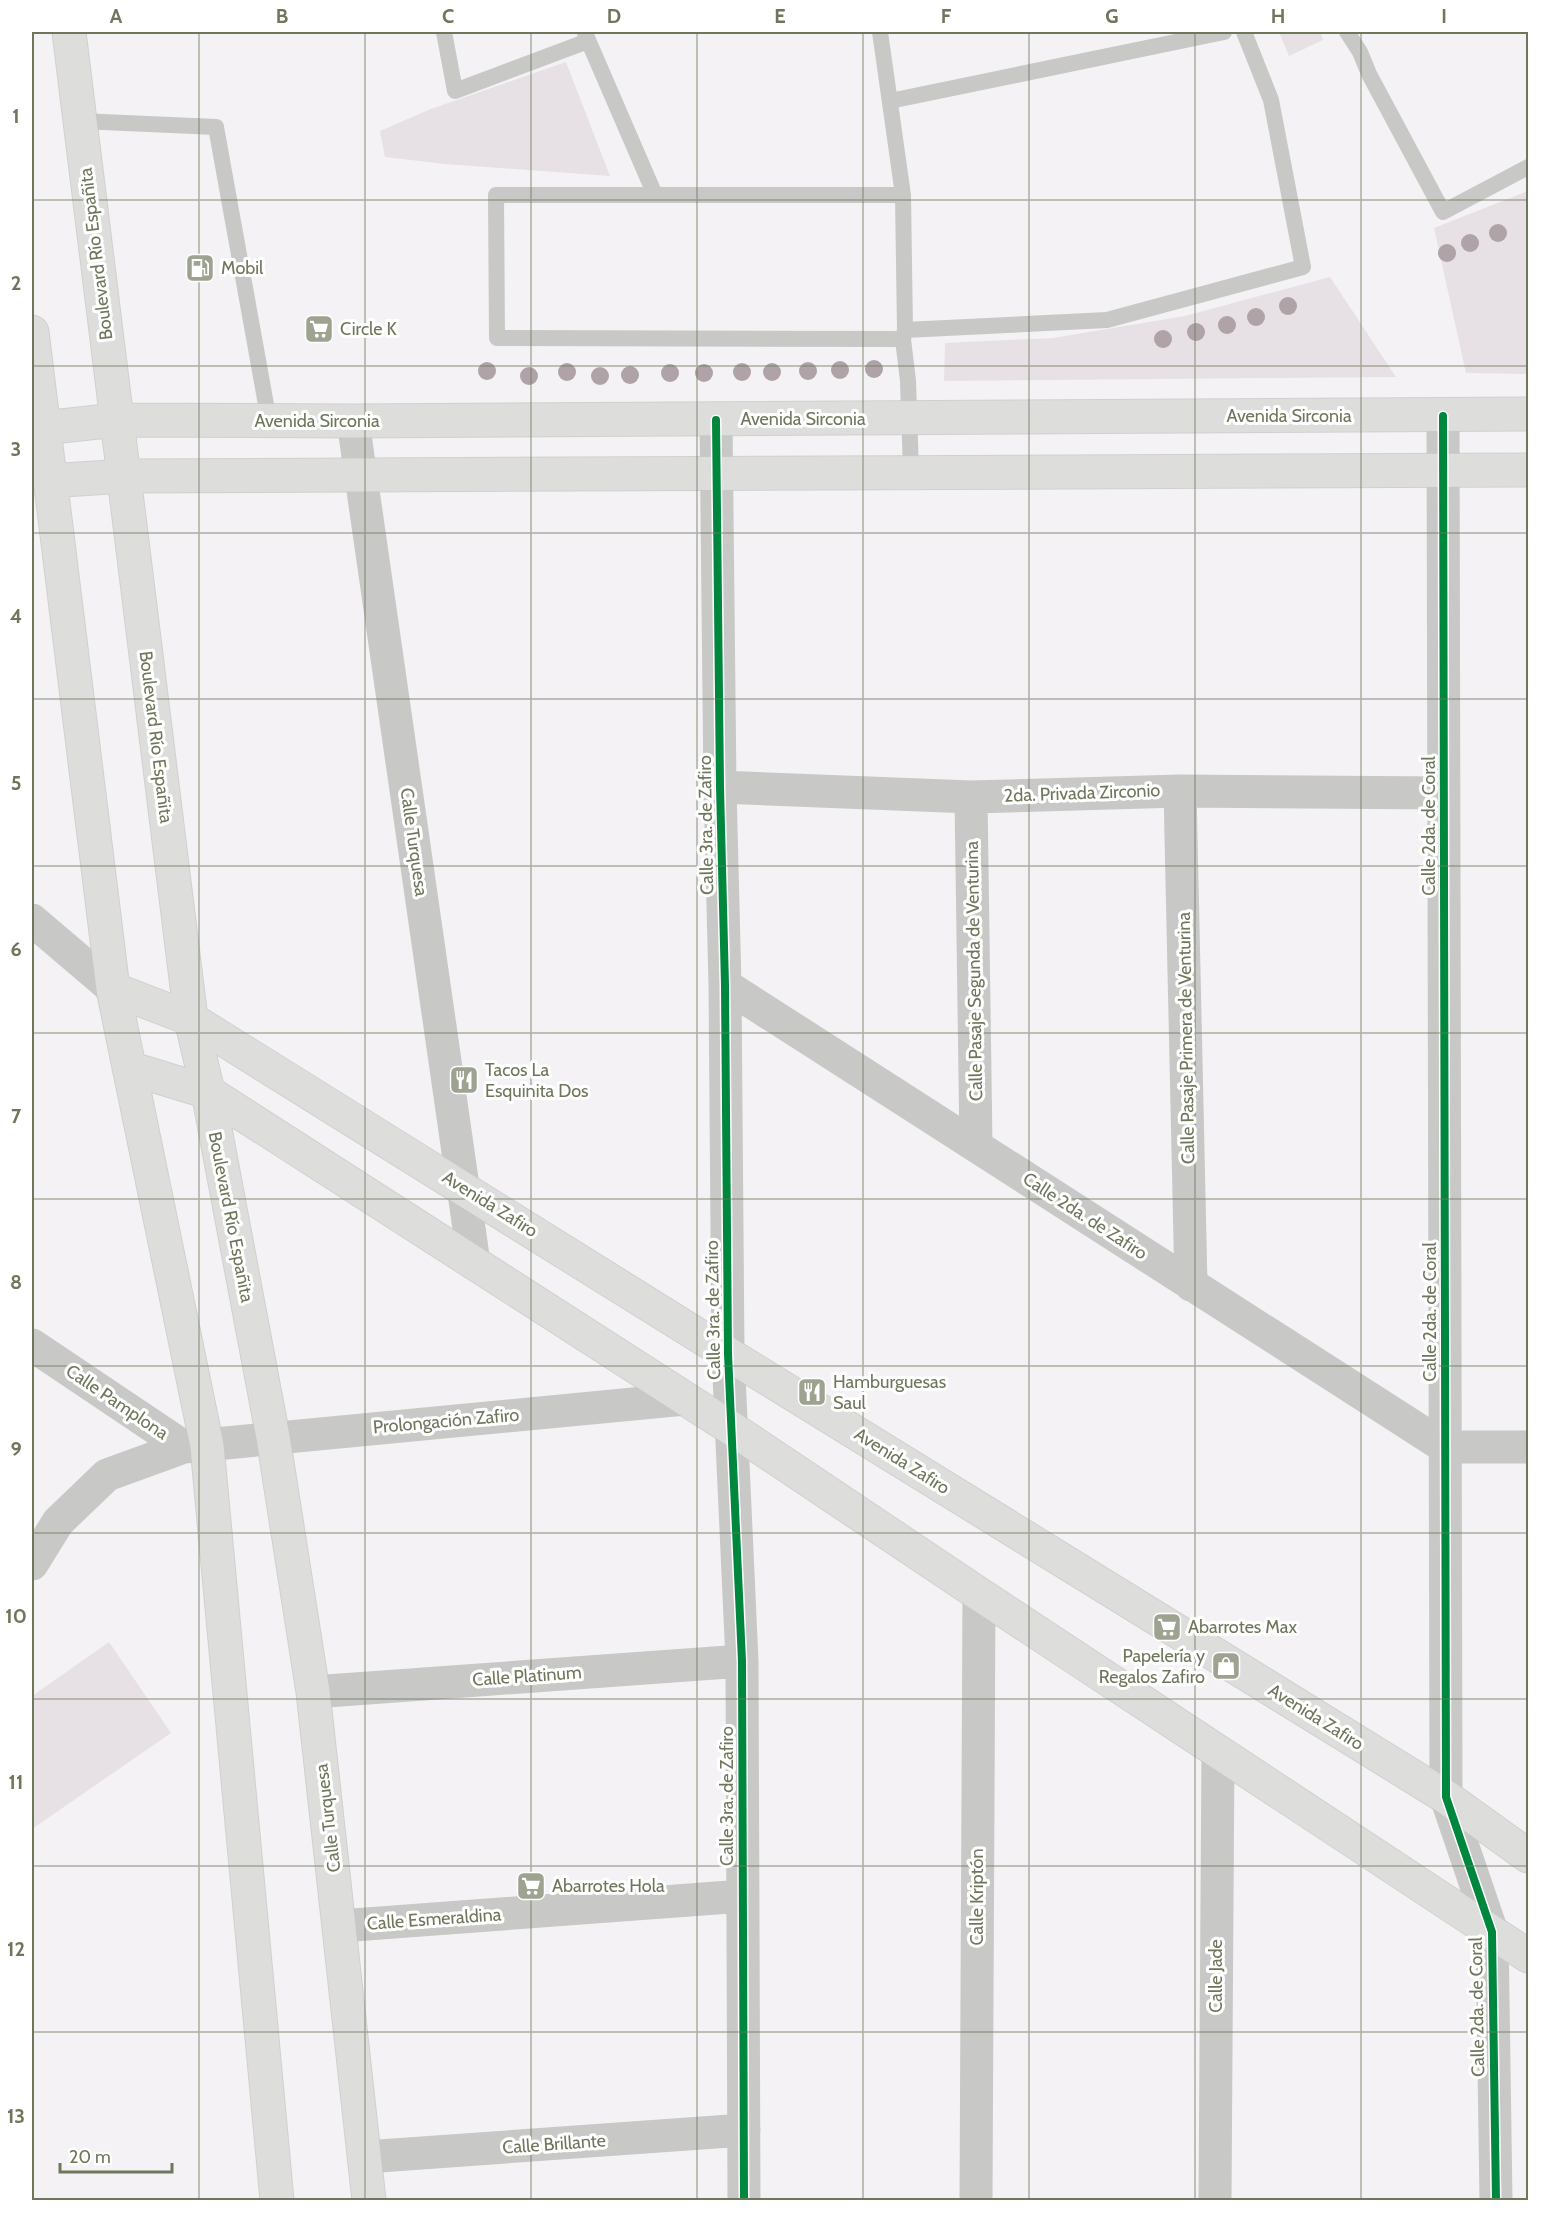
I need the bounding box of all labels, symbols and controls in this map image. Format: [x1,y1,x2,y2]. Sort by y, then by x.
text: A [110,4,123,28]
text: B [276,4,288,28]
text: C [442,4,454,28]
text: D [607,4,621,28]
text: E [774,4,786,28]
text: F [941,4,952,28]
text: G [1105,4,1119,28]
text: H [1271,4,1285,28]
text: I [1441,4,1447,28]
text: 1 [12,104,20,128]
street label: Boulevard Río Españita [74,166,117,341]
fuel station icon: Mobil [184,252,216,284]
place label: Mobil [221,257,264,279]
text: 2 [11,271,21,295]
supermarket icon: Circle K [303,313,335,345]
place label: Circle K [340,318,398,340]
street label: Avenida Sirconia [1226,405,1352,427]
street label: Avenida Sirconia [740,408,866,430]
street label: Avenida Sirconia [254,410,380,432]
text: 3 [11,437,21,461]
text: 4 [10,604,22,628]
street label: Boulevard Río Españita [135,650,178,825]
street label: Calle 3ra. de Zafiro [694,755,718,895]
street label: Calle 2da. de Coral [1418,755,1440,896]
text: 5 [11,771,21,795]
street label: 2da. Privada Zirconio [1003,779,1161,807]
street label: Calle Turquesa [396,786,433,898]
street label: Calle Pasaje Segunda de Venturina [961,840,987,1101]
street label: Calle Pasaje Primera de Venturina [1173,911,1199,1164]
text: 6 [10,937,22,961]
place label: Tacos La Esquinita Dos [485,1059,589,1102]
restaurant icon: Tacos La Esquinita Dos [448,1064,480,1096]
text: 7 [11,1104,22,1128]
street label: Boulevard Río Españita [204,1130,258,1305]
street label: Avenida Zafiro [438,1166,542,1242]
street label: Calle 2da. de Zafiro [1019,1168,1151,1264]
street label: Calle 3ra. de Zafiro [701,1240,725,1380]
street label: Calle 2da. de Coral [1419,1241,1441,1382]
text: 8 [10,1270,22,1294]
street label: Calle Pamplona [62,1360,173,1444]
place label: Hamburguesas Saul [833,1371,946,1414]
restaurant icon: Hamburguesas Saul [796,1376,828,1408]
street label: Prolongación Zafiro [372,1404,520,1438]
street label: Avenida Zafiro [850,1423,954,1499]
text: 9 [10,1437,22,1461]
text: 10 [5,1604,27,1628]
supermarket icon: Abarrotes Max [1151,1611,1183,1643]
place label: Abarrotes Max [1188,1616,1297,1638]
place label: Papelería y Regalos Zafiro [1099,1645,1205,1688]
shop icon: Papelería y Regalos Zafiro [1210,1650,1242,1682]
street label: Calle Platinum [472,1661,582,1691]
street label: Avenida Zafiro [1264,1679,1368,1755]
street label: Calle 3ra. de Zafiro [716,1726,738,1866]
street label: Calle Turquesa [310,1762,346,1873]
text: 11 [9,1770,23,1794]
street label: Calle Kriptón [966,1849,988,1945]
supermarket icon: Abarrotes Hola [515,1870,547,1902]
place label: Abarrotes Hola [552,1875,665,1897]
street label: Calle Esmeraldina [366,1903,502,1935]
street label: Calle 2da. de Coral [1465,1936,1489,2077]
text: 12 [7,1937,25,1961]
street label: Calle Jade [1205,1939,1227,2013]
text: 13 [7,2104,25,2128]
street label: Calle Brillante [501,2129,607,2159]
scale bar [60,2136,172,2174]
text: 20 m [69,2146,111,2168]

